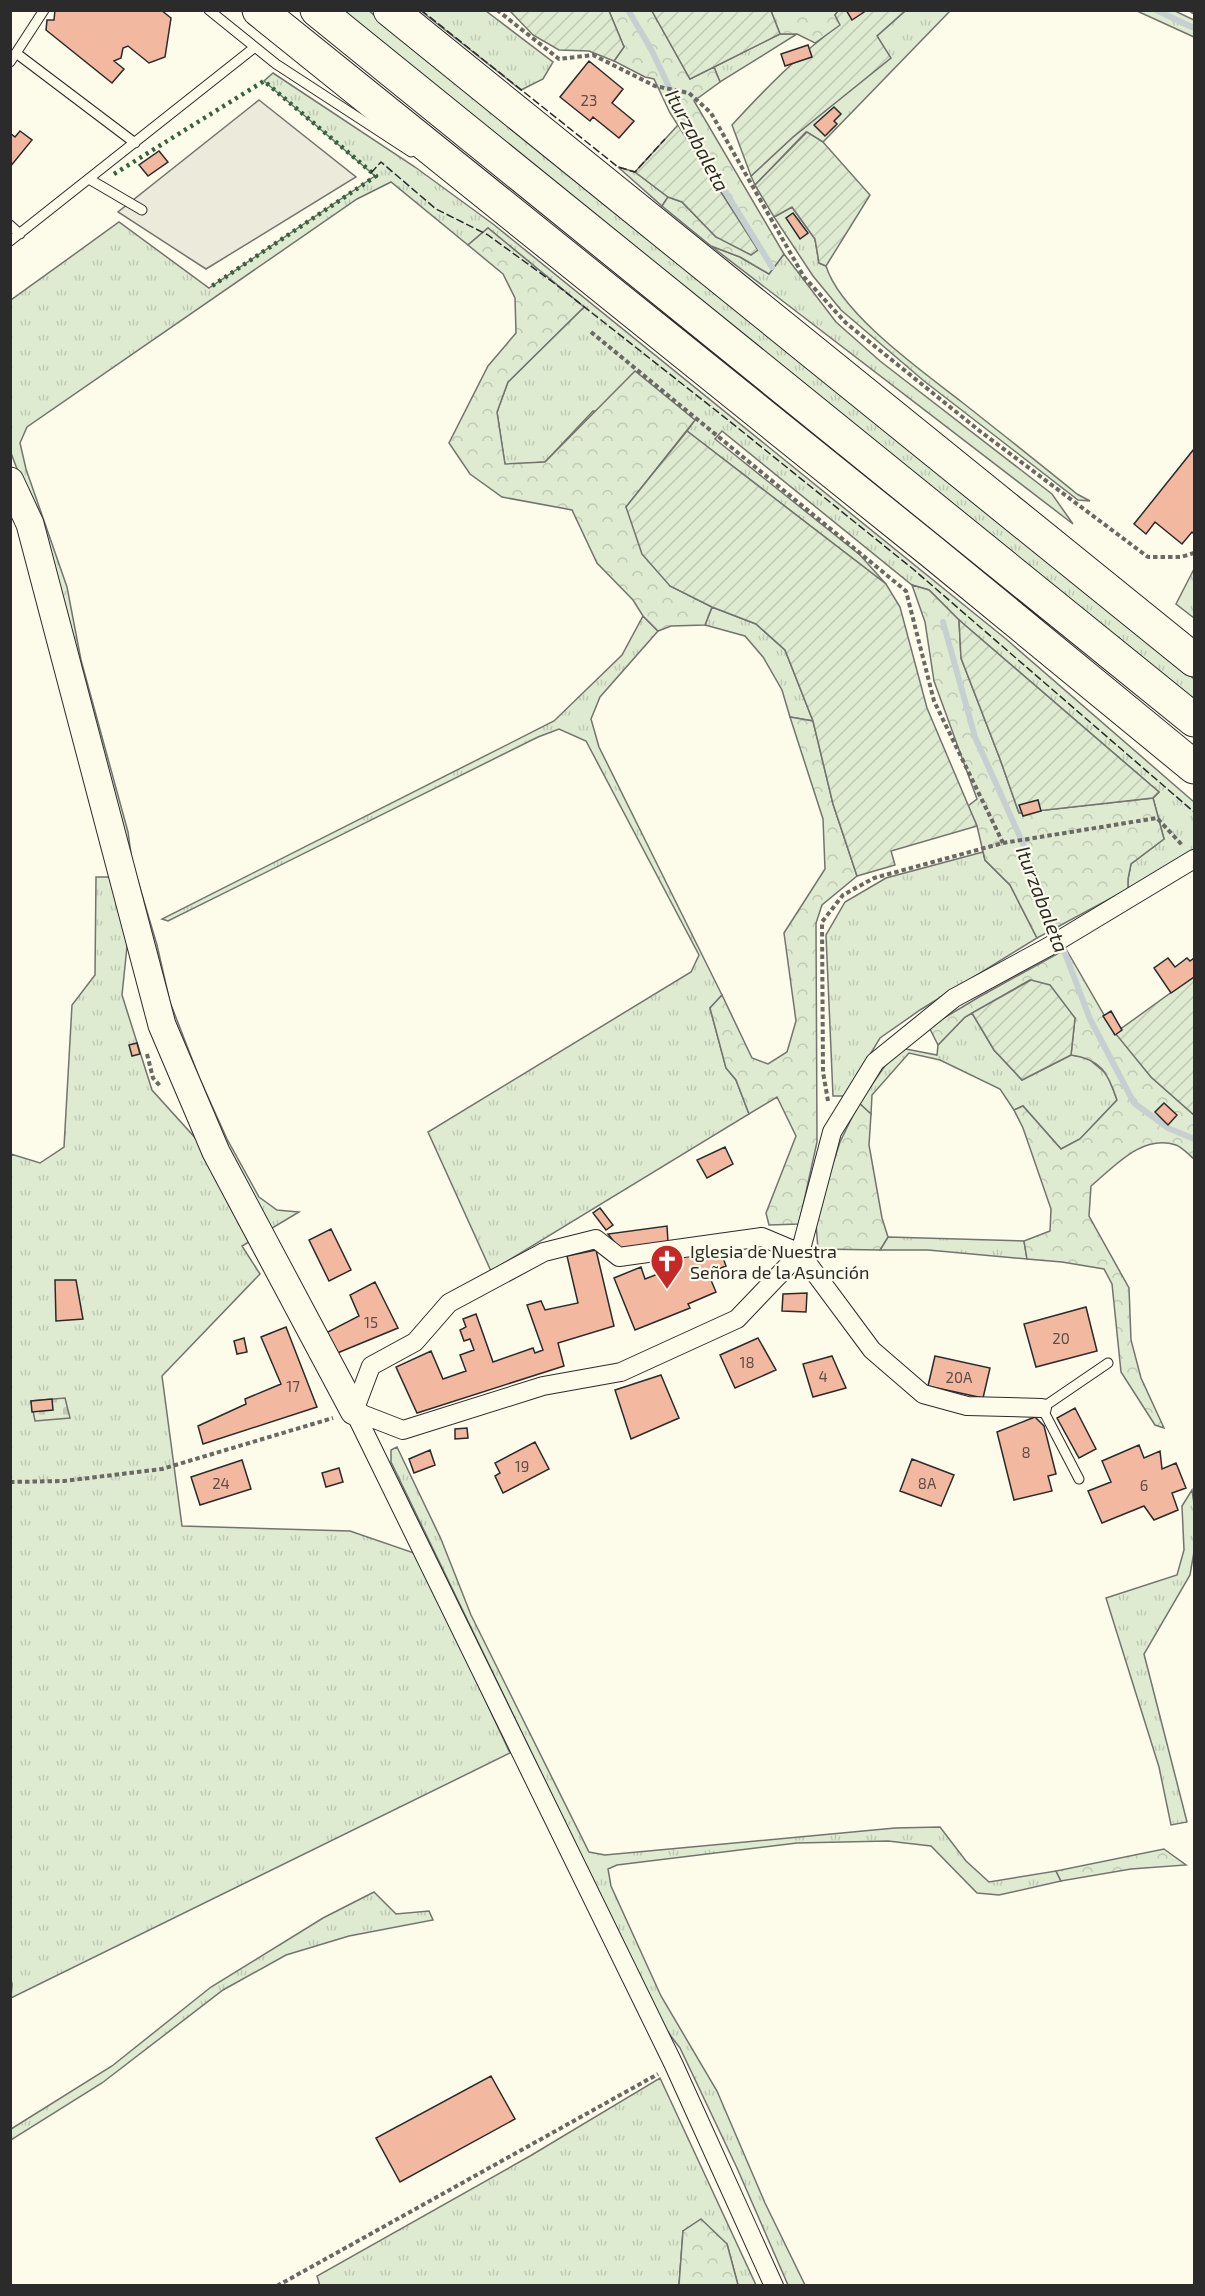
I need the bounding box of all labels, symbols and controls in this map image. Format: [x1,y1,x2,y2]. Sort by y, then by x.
water label: Iturzabaleta [661,85,735,195]
house number: 23 [581,91,597,109]
water label: Iturzabaleta [1012,842,1074,956]
place label: Iglesia de Nuestra Señora de la Asunción [690,1240,869,1283]
church icon: Iglesia de Nuestra Señora de la Asunción [649,1243,685,1290]
house number: 15 [364,1313,378,1331]
house number: 20 [1052,1329,1070,1347]
house number: 18 [739,1353,755,1371]
house number: 4 [818,1367,828,1385]
house number: 20A [946,1368,973,1386]
house number: 17 [286,1377,300,1395]
house number: 8 [1021,1443,1031,1461]
house number: 19 [515,1457,529,1475]
house number: 24 [212,1474,230,1492]
house number: 8A [918,1474,937,1492]
house number: 6 [1140,1476,1148,1494]

